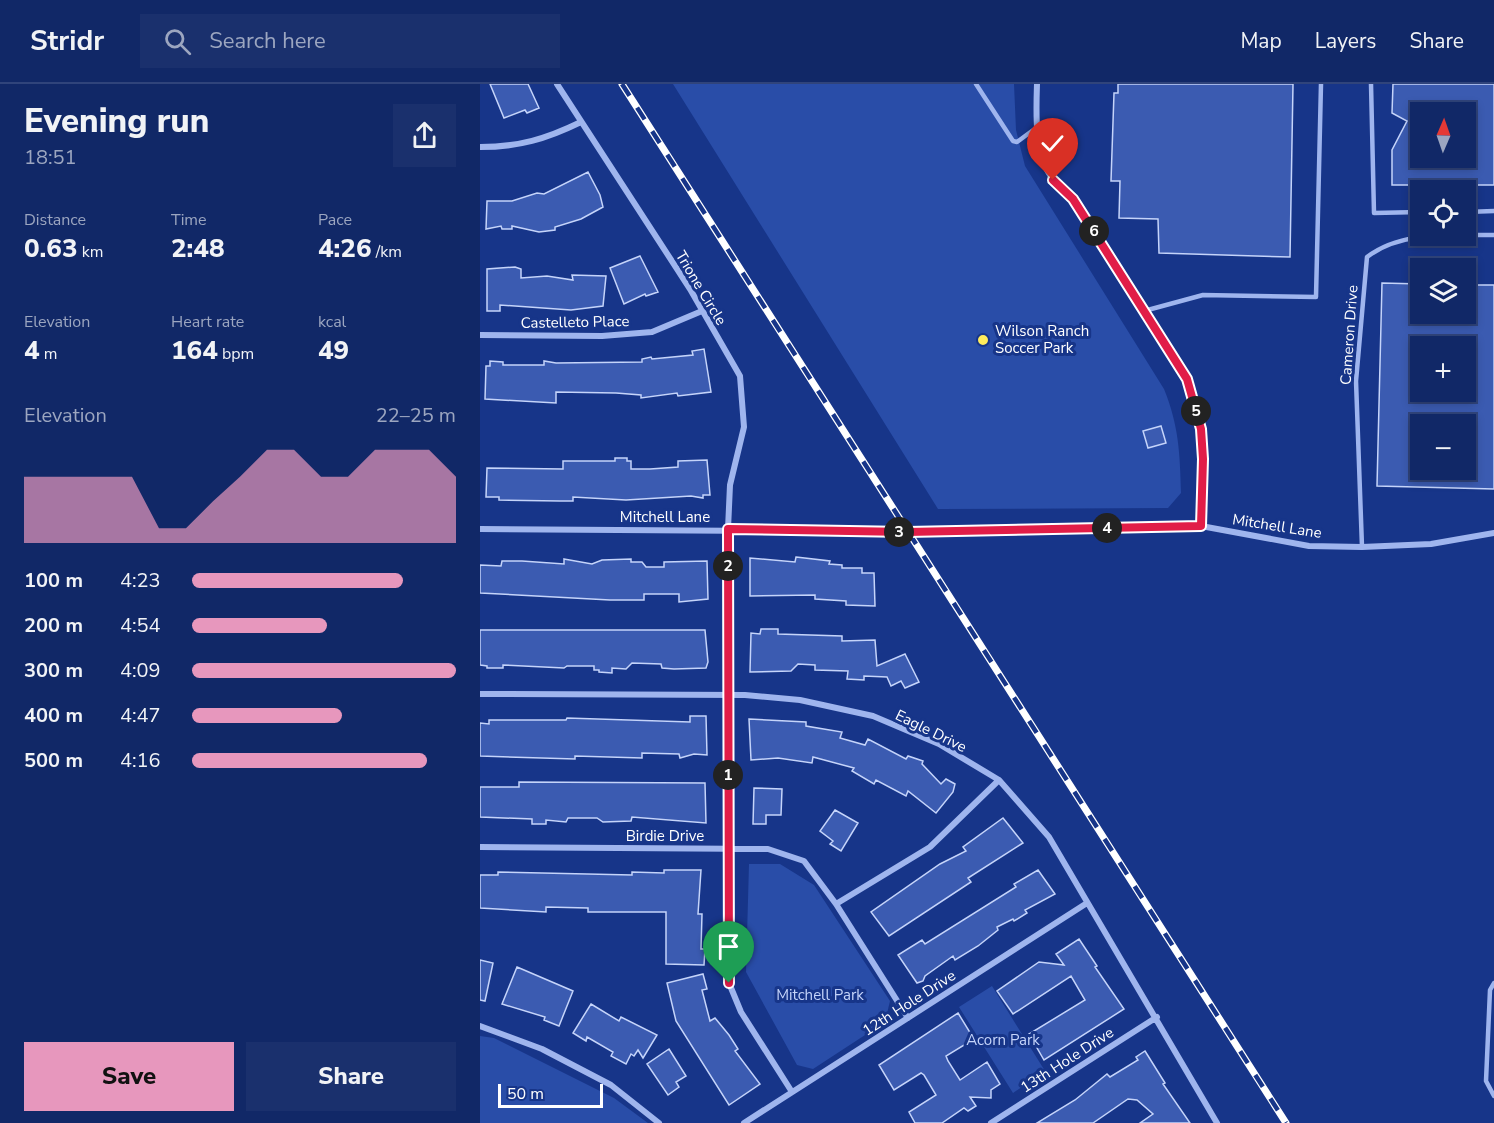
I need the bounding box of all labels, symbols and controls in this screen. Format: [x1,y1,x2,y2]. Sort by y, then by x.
search box [140,14,560,68]
text: Stridr [30,22,104,60]
icon: search [161,25,194,58]
text: Search here [209,26,326,56]
text: Map [1240,27,1282,55]
text: Layers [1315,27,1376,55]
text: Share [1409,27,1464,55]
text: Evening run [24,99,209,144]
north arrow [1410,102,1476,168]
map controls [1410,102,1476,480]
button: share [393,104,456,167]
pin [1027,118,1078,180]
icon: check [1036,127,1069,160]
text: 18:51 [24,144,77,171]
button: locate [1410,180,1476,246]
text: Distance [24,209,86,231]
text: Time [171,209,207,231]
text: Pace [318,209,352,231]
pin: 6 [1079,216,1109,246]
text: 6 [1089,220,1099,242]
text: 0.63 [24,231,78,266]
text: 2:48 [171,231,225,266]
text: 4:26 [318,231,372,266]
text: km [78,241,103,263]
text: /km [372,241,402,263]
street label: Trione Circle [671,247,731,329]
button: layers [1410,258,1476,324]
street label: Cameron Drive [1336,284,1362,386]
text: Elevation [24,311,90,333]
text: Heart rate [171,311,244,333]
text: kcal [318,311,346,333]
street label: Castelleto Place [520,311,630,333]
place label: Wilson Ranch Soccer Park [995,321,1089,358]
text: 4 [24,333,40,368]
text: 164 [171,333,218,368]
text: 49 [318,333,349,368]
marker: Wilson Ranch Soccer Park [976,333,990,347]
button: + [1410,336,1476,402]
text: m [40,343,57,365]
text: bpm [218,343,254,365]
pin: 5 [1181,396,1211,426]
text: 5 [1191,400,1201,422]
text: Elevation [24,402,107,429]
text: 22–25 m [376,402,456,429]
button: − [1410,414,1476,480]
street label: Mitchell Lane [620,507,710,527]
street label: Mitchell Lane [1231,509,1323,543]
pin: 4 [1092,513,1122,543]
pin: 3 [884,517,914,547]
text: 4 [1102,517,1112,539]
text: 3 [894,521,904,543]
pin: 2 [713,551,743,581]
text: 2 [723,555,733,577]
text: 100 m [24,567,83,594]
text: 4:23 [120,567,161,594]
text: 200 m [24,612,83,639]
text: 4:54 [120,612,161,639]
text: 300 m [24,657,83,684]
text: 4:09 [120,657,161,684]
text: 400 m [24,702,83,729]
text: 4:47 [120,702,161,729]
street label: Eagle Drive [892,705,970,757]
text: 500 m [24,747,83,774]
text: 4:16 [120,747,161,774]
pin: 1 [713,760,743,790]
text: 1 [723,764,733,786]
street label: Birdie Drive [626,826,704,846]
pin [703,921,754,983]
icon: arrive [712,930,745,963]
street label: 12th Hole Drive [859,965,959,1041]
park label: Mitchell Park [776,985,864,1005]
street label: 13th Hole Drive [1017,1022,1117,1098]
park label: Acorn Park [966,1030,1040,1050]
button: Save [24,1042,234,1111]
button: Share [246,1042,456,1111]
scale bar [498,1081,603,1108]
text: 50 m [507,1083,544,1105]

